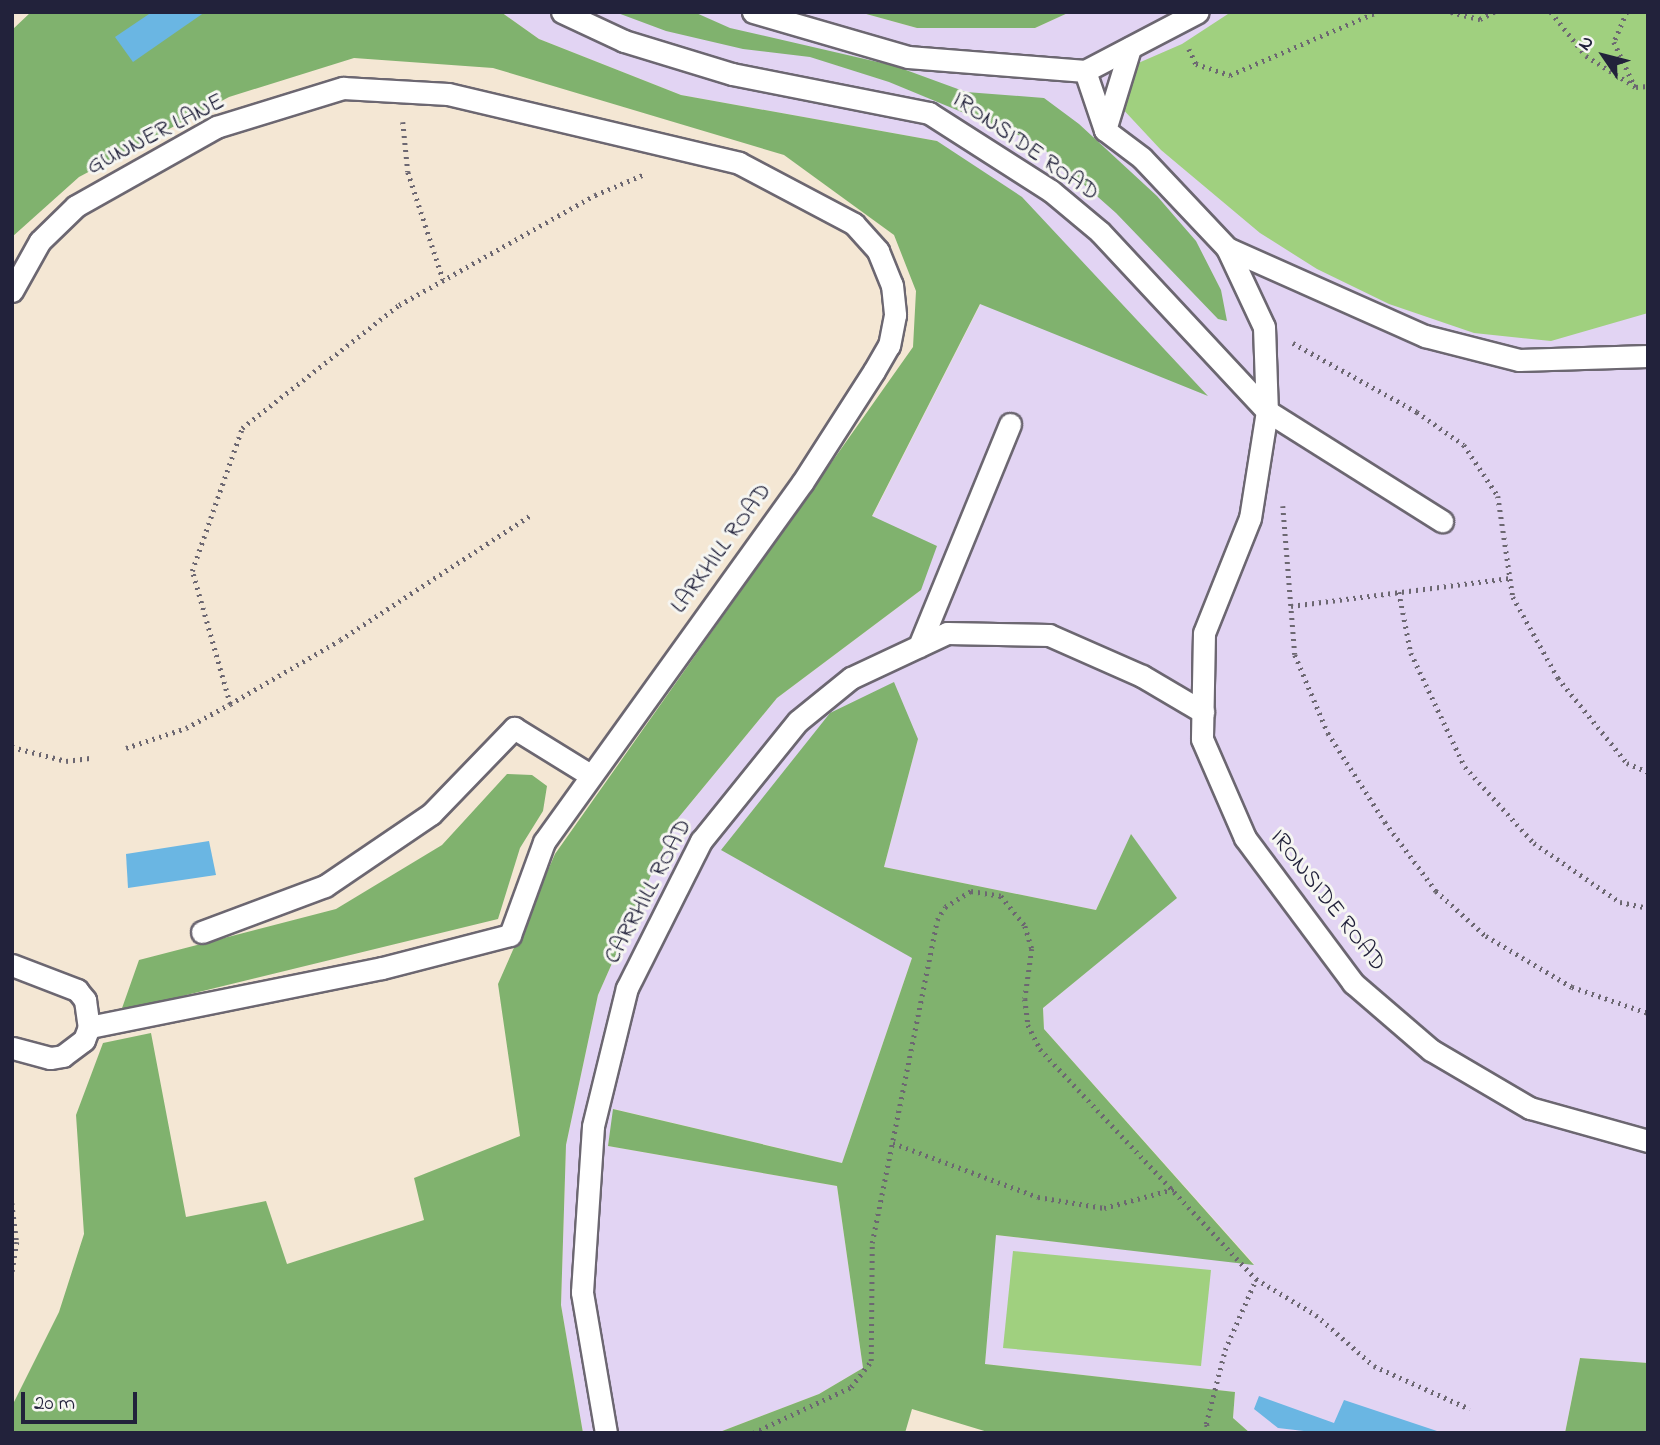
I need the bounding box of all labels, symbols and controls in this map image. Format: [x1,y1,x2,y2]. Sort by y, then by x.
north arrow [1569,21,1639,91]
text: N [1572,31,1601,57]
street label: IRONSIDE ROAD [946,86,1104,208]
street label: GUNNER LANE [82,88,230,182]
street label: LARKHILL ROAD [665,478,779,620]
street label: CARRHILL ROAD [599,815,699,969]
street label: IRONSIDE ROAD [1263,824,1391,978]
scale bar [24,1378,140,1422]
text: 20 m [34,1389,75,1419]

